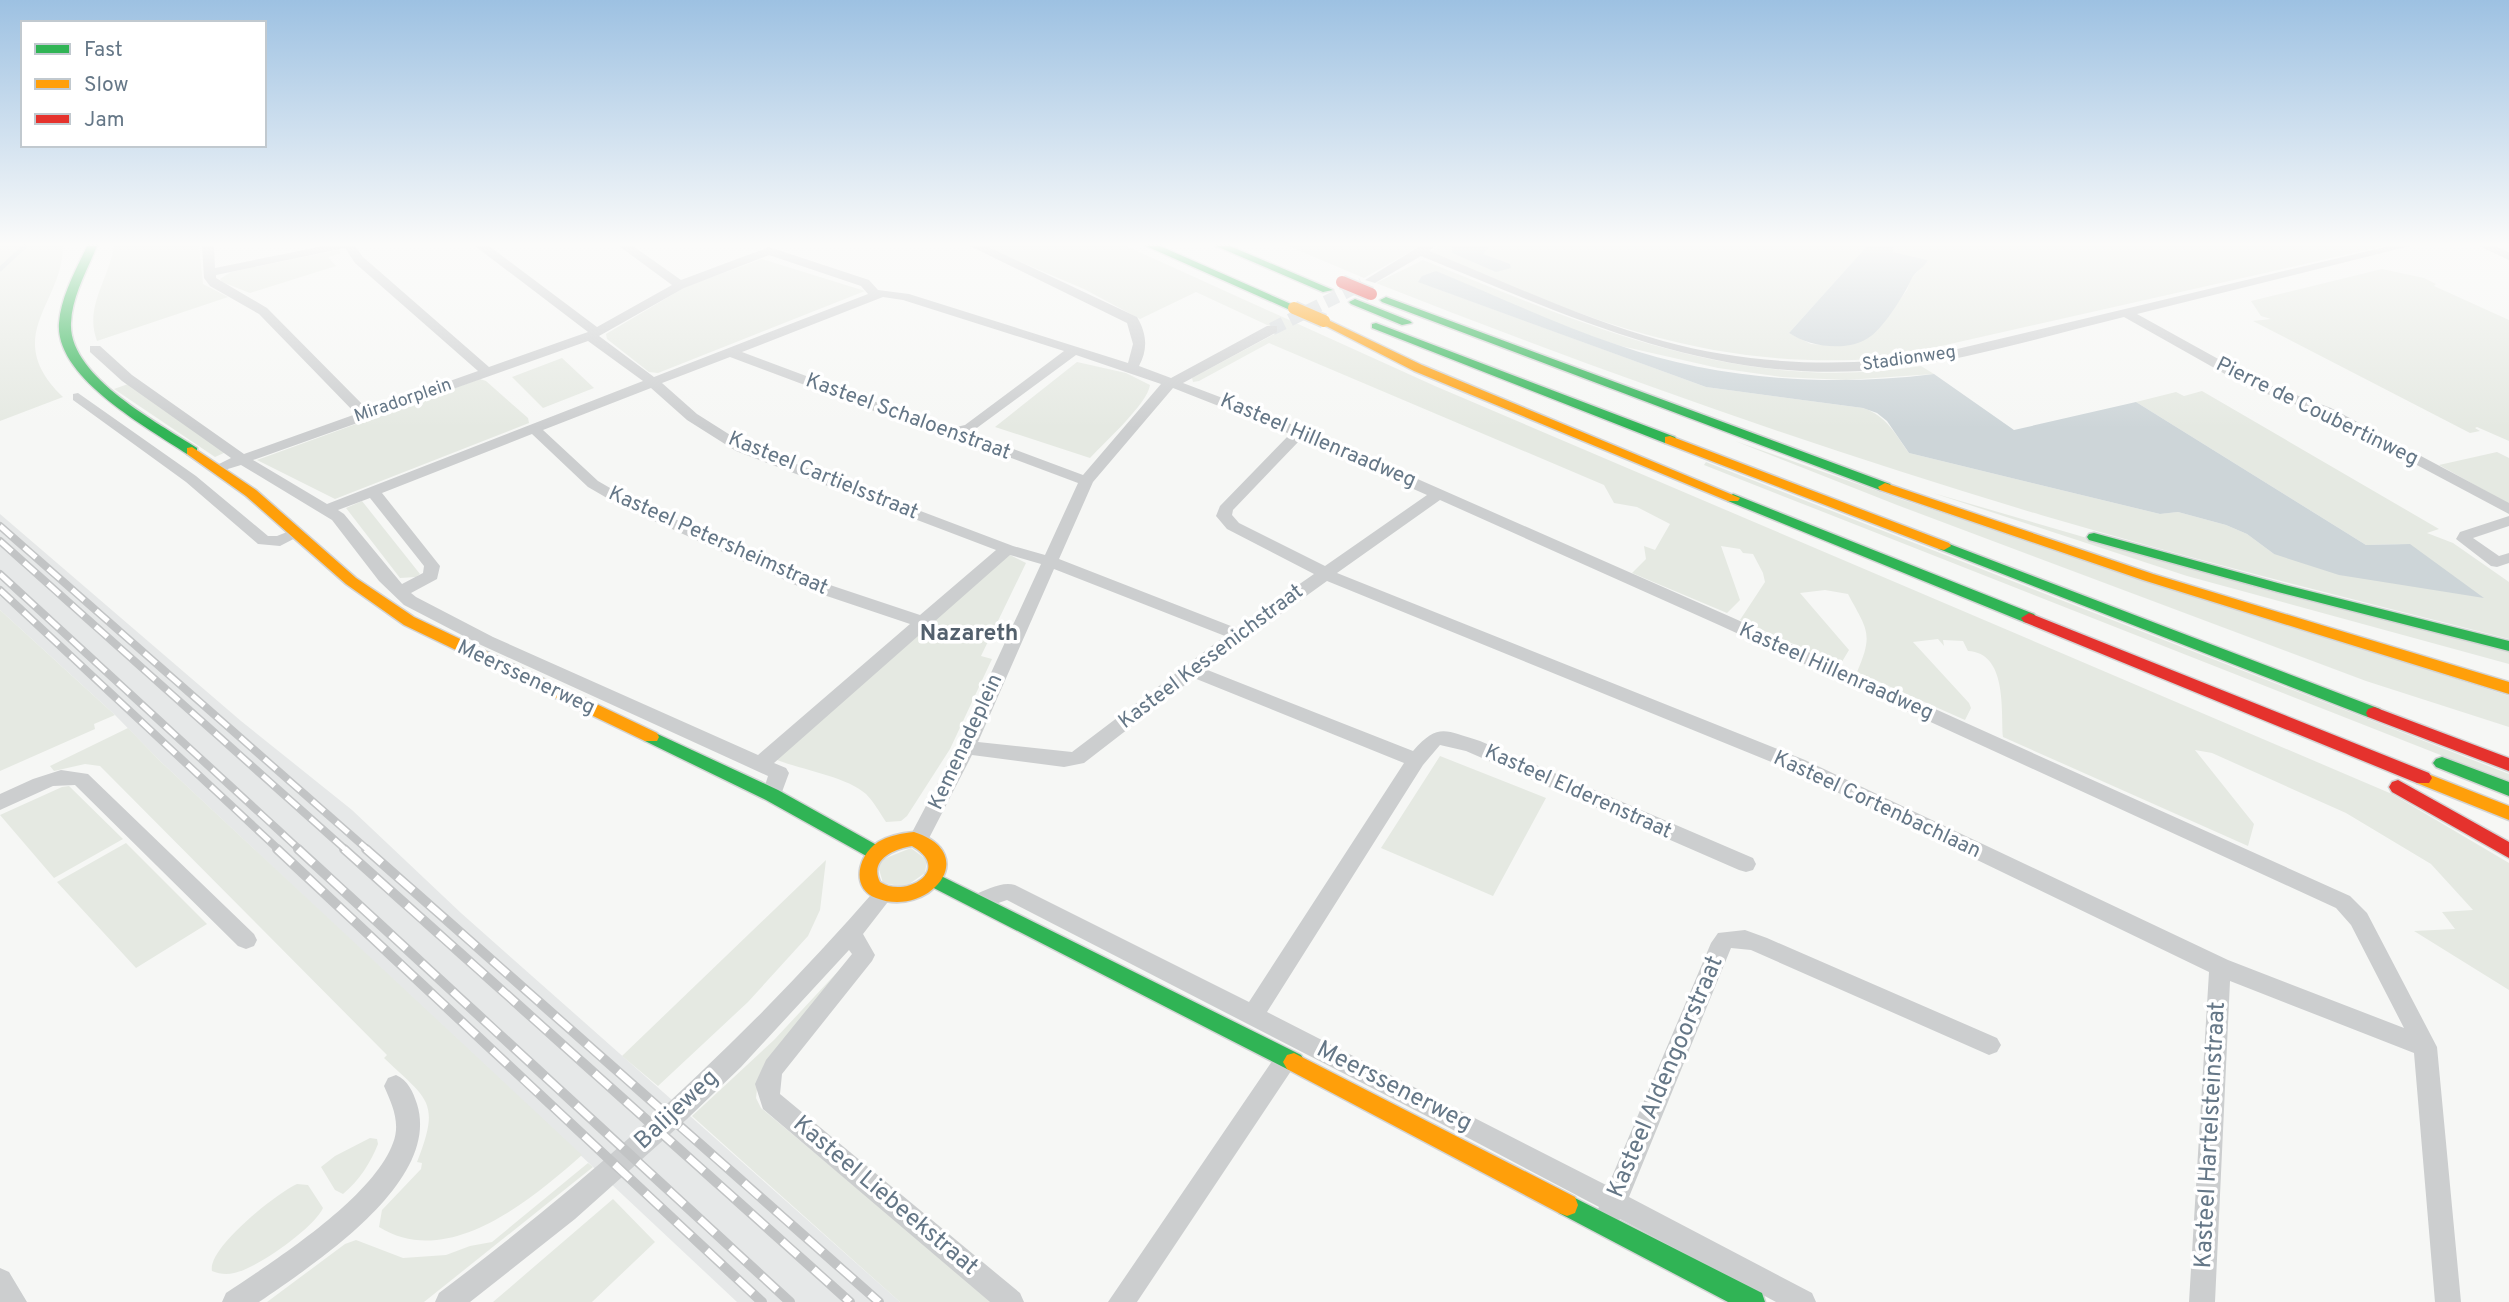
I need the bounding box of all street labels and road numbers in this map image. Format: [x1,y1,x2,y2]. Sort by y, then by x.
street label: Stadionweg [1861,341,1957,377]
street label: Pierre de Coubertinweg [2211,351,2423,473]
street label: Kasteel Schaloenstraat [802,367,1014,467]
street label: Miradorplein [351,374,455,428]
street label: Kasteel Hillenraadweg [1216,387,1420,495]
street label: Kasteel Cartielsstraat [724,426,922,526]
street label: Kasteel Petersheimstraat [604,480,832,602]
street label: Kasteel Kessenichstraat [1113,579,1309,735]
street label: Kasteel Hillenraadweg [1734,617,1938,727]
street label: Meerssenerweg [453,634,599,722]
street label: Kemenadeplein [923,670,1009,814]
street label: Kasteel Elderenstraat [1480,739,1676,845]
street label: Kasteel Cortenbachlaan [1769,745,1985,865]
street label: Kasteel Aldengoorstraat [1601,952,1731,1202]
street label: Kasteel Hartelsteinstraat [2189,1001,2233,1269]
street label: Meerssenerweg [1311,1035,1477,1139]
street label: Balijeweg [629,1063,725,1157]
street label: Kasteel Liebeekstraat [786,1110,984,1282]

